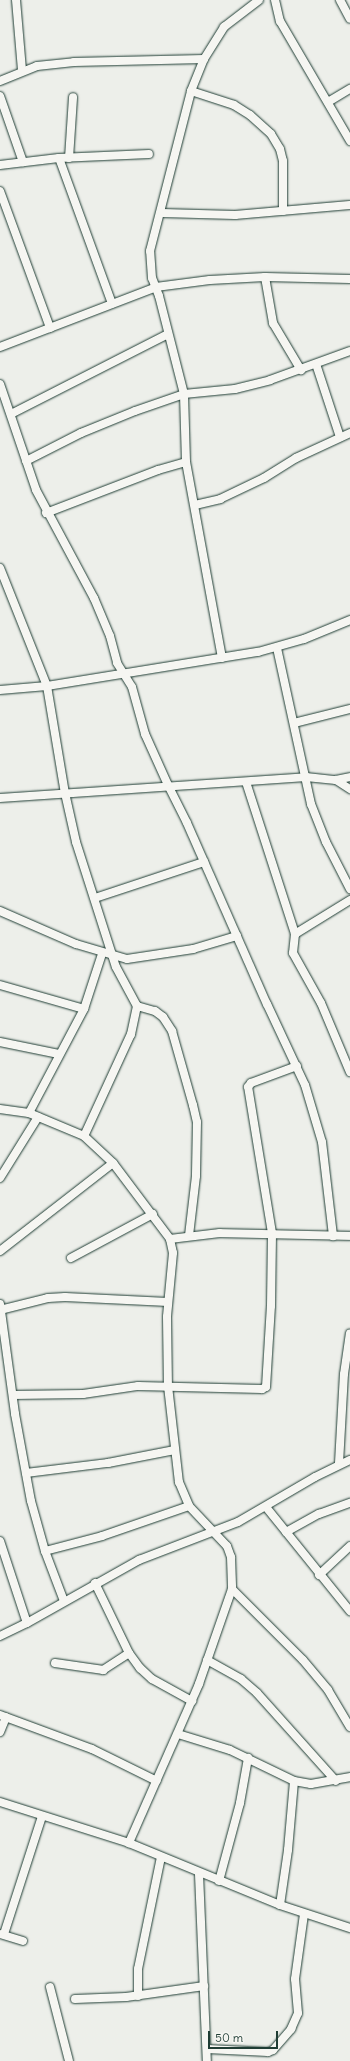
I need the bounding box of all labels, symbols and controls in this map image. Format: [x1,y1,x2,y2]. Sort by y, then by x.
scale bar [210,2023,280,2049]
text: 50 m [215,2030,243,2045]

